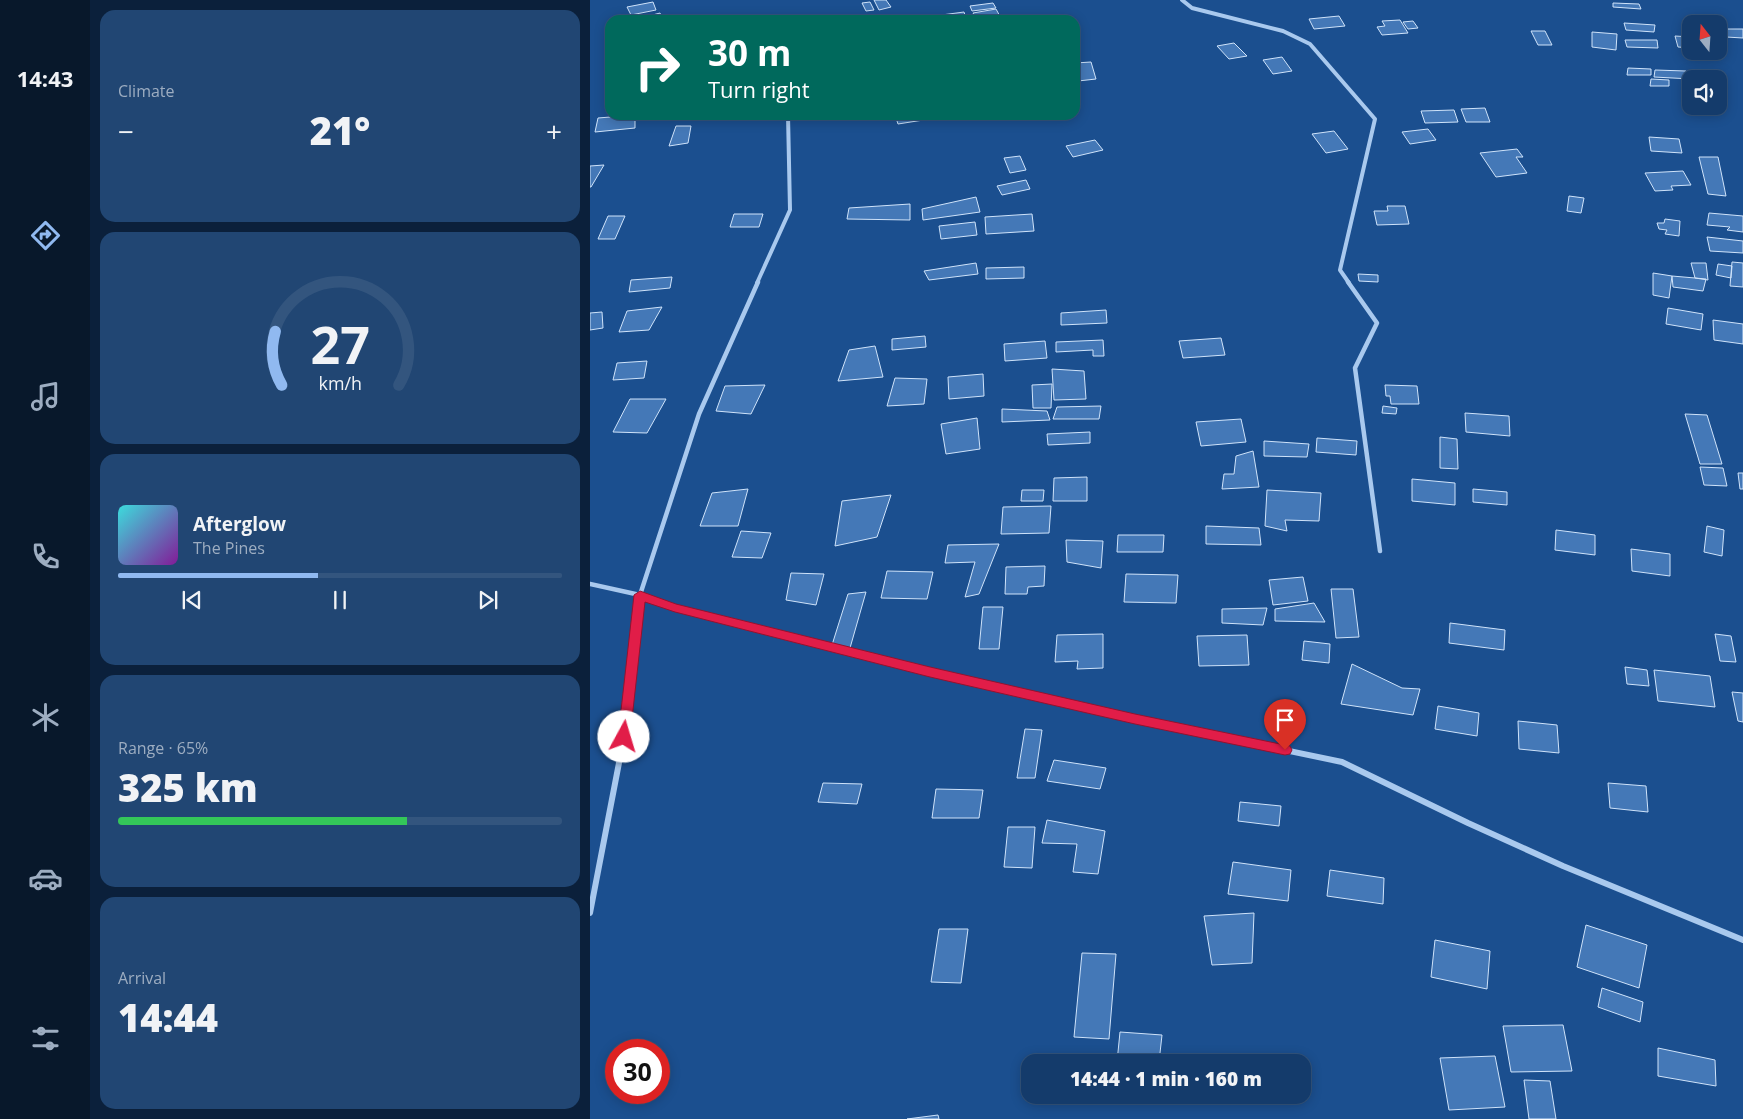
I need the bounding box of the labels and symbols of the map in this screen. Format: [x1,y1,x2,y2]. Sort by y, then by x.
north arrow [1682,15,1728,60]
pin [1264,699,1306,750]
position arrow [597,710,649,762]
speed limit sign: 30 [605,1039,670,1104]

